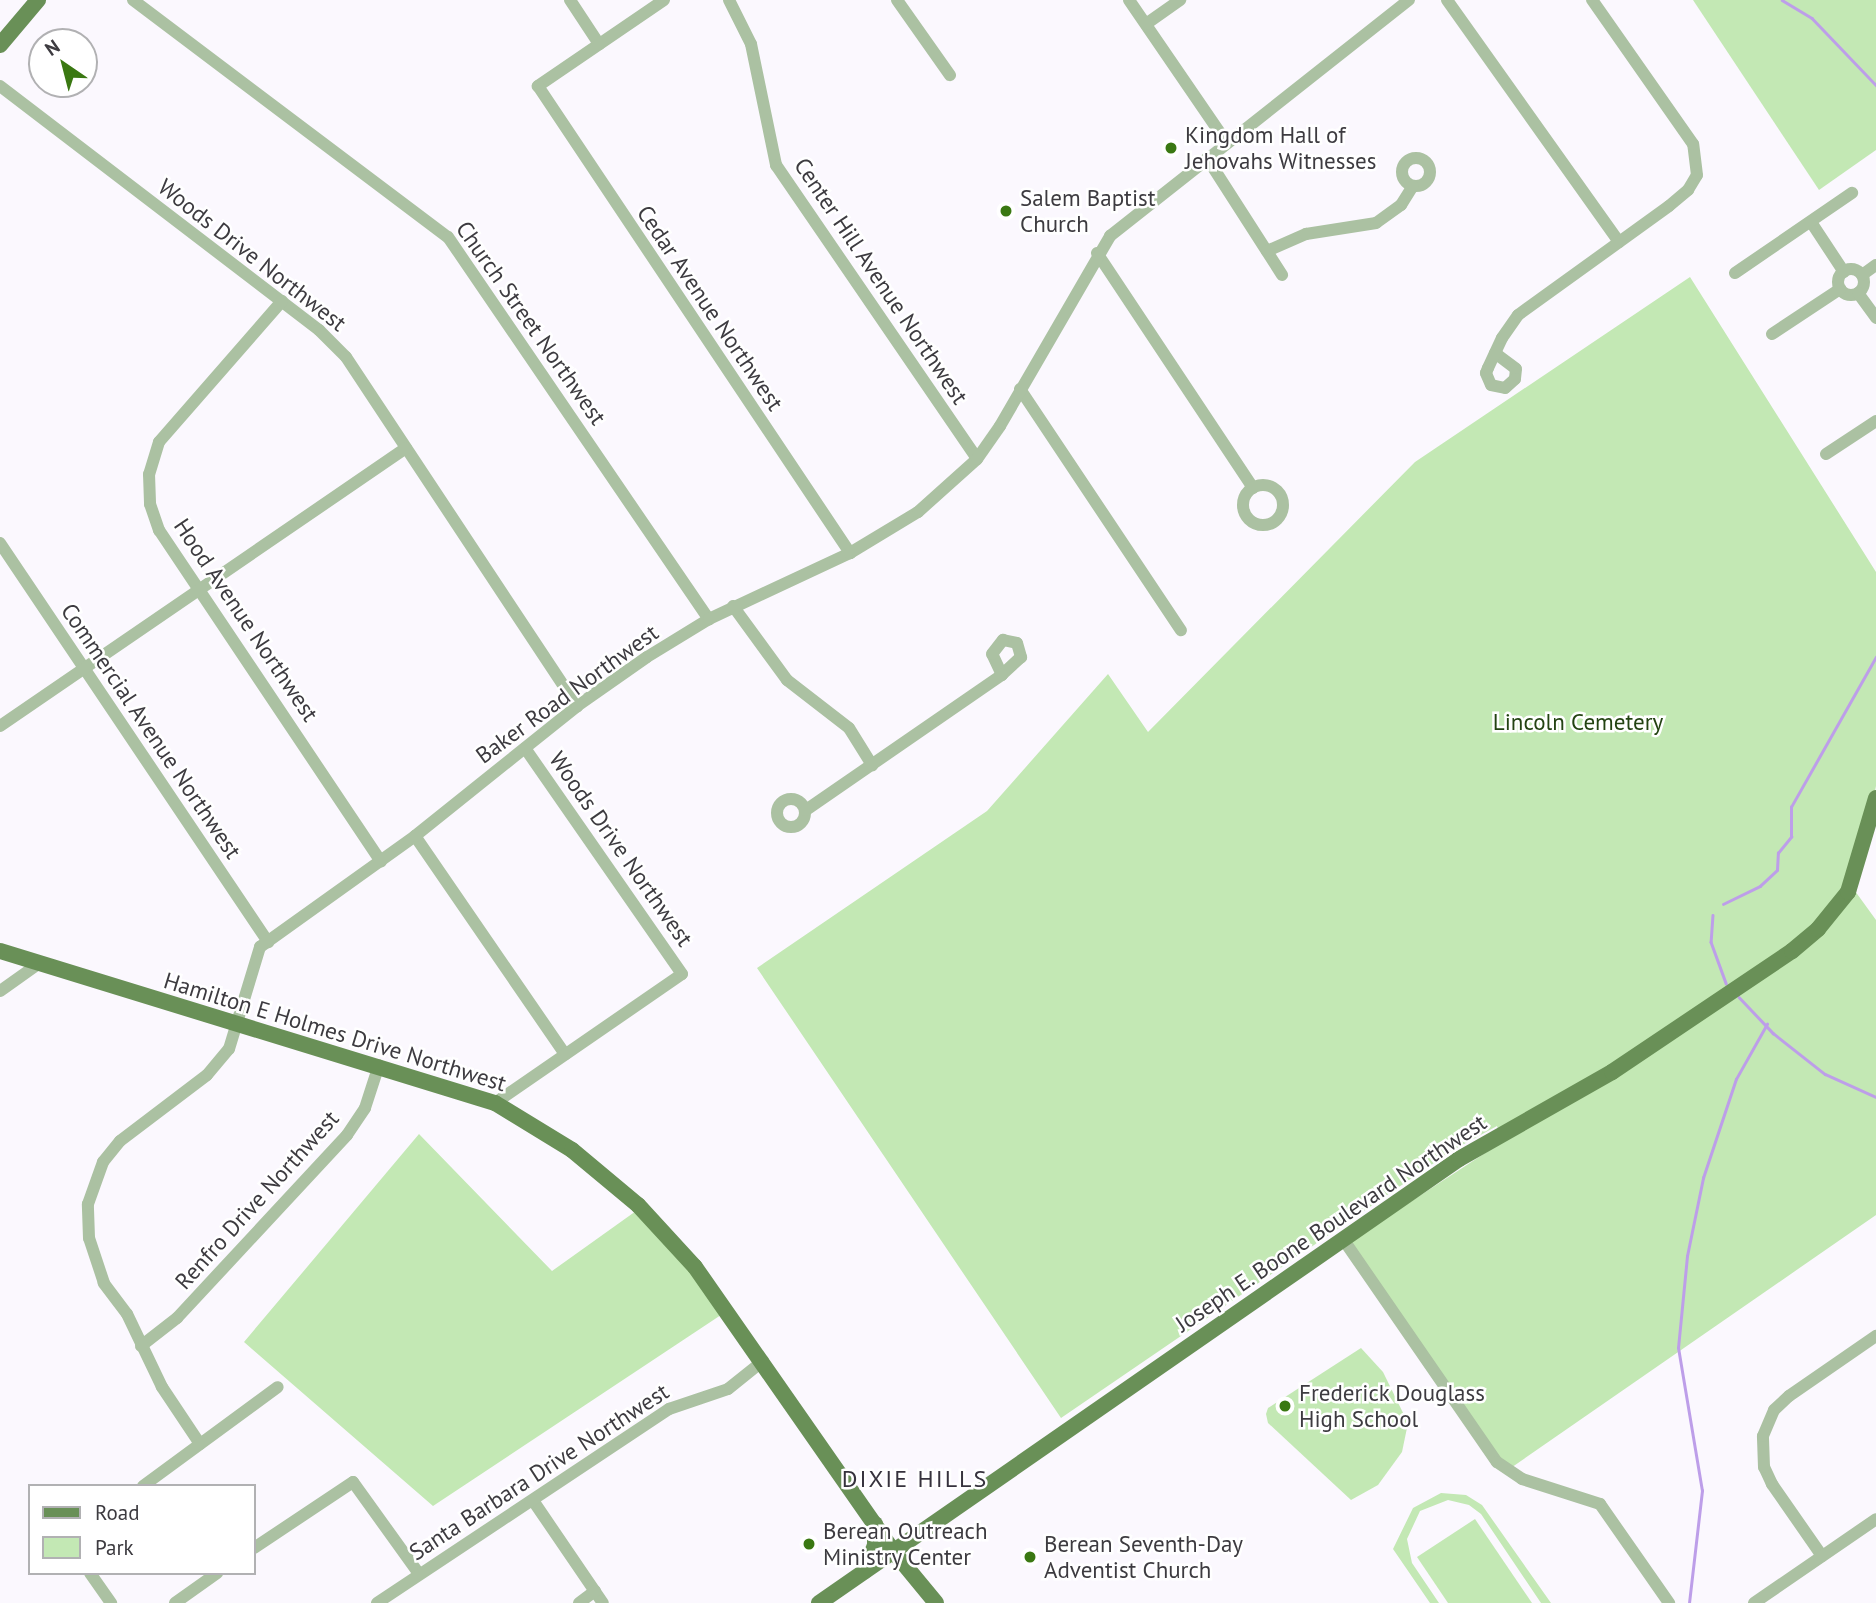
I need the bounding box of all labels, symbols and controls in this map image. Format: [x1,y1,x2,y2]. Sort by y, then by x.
north arrow [28,28,98,98]
text: N [40,34,64,61]
place label: Kingdom Hall of Jehovahs Witnesses [1185,121,1377,175]
marker: Kingdom Hall of Jehovahs Witnesses [1163,140,1179,156]
street label: Center Hill Avenue Northwest [788,152,974,410]
street label: Woods Drive Northwest [152,173,352,337]
place label: Salem Baptist Church [1020,184,1156,238]
street label: Cedar Avenue Northwest [631,200,789,416]
marker: Salem Baptist Church [998,203,1014,219]
street label: Church Street Northwest [450,216,612,430]
street label: Hood Avenue Northwest [168,513,324,727]
street label: Commercial Avenue Northwest [55,598,247,864]
street label: Baker Road Northwest [470,619,664,769]
park label: Lincoln Cemetery [1493,708,1663,736]
street label: Woods Drive Northwest [543,746,699,952]
street label: Hamilton E Holmes Drive Northwest [161,967,509,1097]
street label: Renfro Drive Northwest [170,1105,344,1295]
street label: Joseph E. Boone Boulevard Northwest [1170,1108,1492,1338]
street label: Santa Barbara Drive Northwest [404,1378,674,1566]
place label: Frederick Douglass High School [1299,1379,1486,1433]
marker: Frederick Douglass High School [1277,1398,1293,1414]
district label: DIXIE HILLS [843,1465,987,1493]
legend [28,1484,256,1575]
text: Road [95,1499,139,1526]
place label: Berean Outreach Ministry Center [823,1517,988,1571]
place label: Berean Seventh-Day Adventist Church [1044,1530,1243,1584]
text: Park [95,1534,134,1561]
marker: Berean Outreach Ministry Center [801,1536,817,1552]
marker: Berean Seventh-Day Adventist Church [1022,1549,1038,1565]

